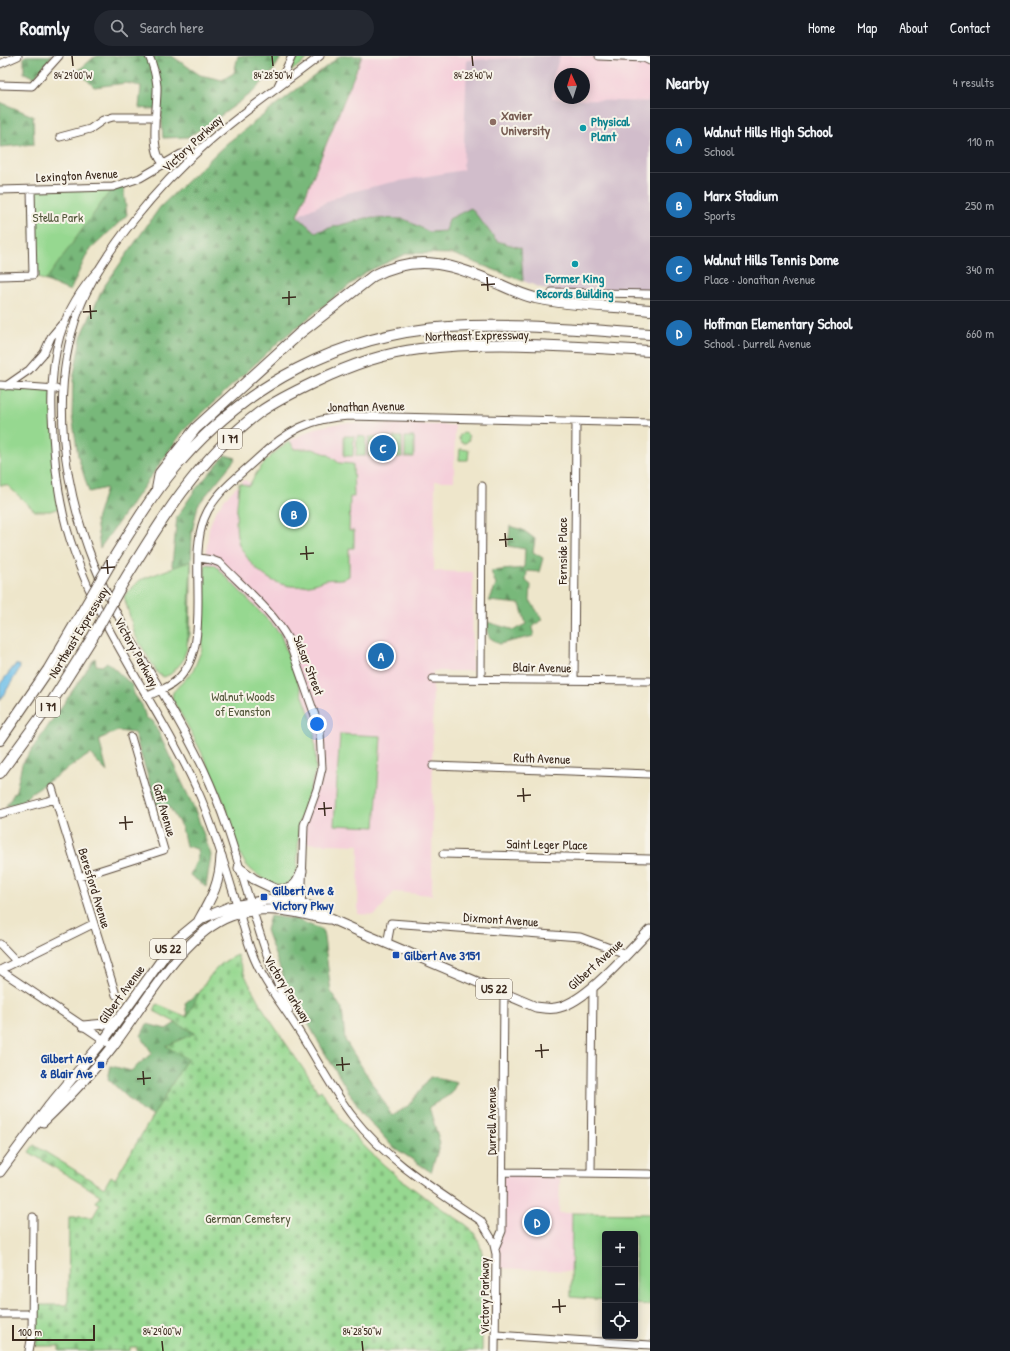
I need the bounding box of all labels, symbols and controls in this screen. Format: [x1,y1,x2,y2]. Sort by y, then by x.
search box [94,10,374,46]
text: Roamly [20,15,70,41]
icon: search [108,17,130,39]
text: Search here [140,17,204,38]
text: Home [808,18,835,37]
text: Map [857,18,877,37]
text: About [899,18,928,37]
text: Contact [950,18,990,37]
north arrow [554,68,590,104]
text: 84°29'00"W [54,69,93,82]
text: 84°28'50"W [254,69,293,82]
text: 84°28'40"W [454,69,493,82]
text: Nearby [666,71,709,94]
text: 4 results [953,73,994,91]
place label: Xavier University [501,106,551,140]
street label: Victory Parkway [158,110,227,176]
place label: Physical Plant [591,112,630,145]
marker: Xavier University [488,117,498,127]
text: Walnut Hills High School [704,121,832,142]
marker: Physical Plant [578,123,588,133]
text: A [676,132,682,150]
text: 110 m [967,132,994,150]
text: School [704,142,734,160]
street label: Lexington Avenue [36,164,118,186]
text: Marx Stadium [704,185,778,206]
text: B [676,196,682,214]
text: 250 m [965,196,994,214]
text: Sports [704,206,735,224]
park label: Stella Park [32,208,84,226]
text: Walnut Hills Tennis Dome [704,249,839,270]
marker: Former King Records Building [570,259,580,269]
text: C [675,260,683,278]
text: 340 m [966,260,994,278]
place label: Former King Records Building [536,269,614,303]
text: Place · Jonathan Avenue [704,270,816,288]
text: Hoffman Elementary School [704,313,853,334]
text: D [676,324,682,342]
text: 660 m [966,324,994,342]
street label: Northeast Expressway [425,325,530,345]
text: School · Durrell Avenue [704,334,811,352]
street label: Jonathan Avenue [327,396,405,416]
road number: I 71 [218,429,242,449]
pin: C [370,433,396,463]
pin: B [281,499,307,529]
street label: Fernside Place [553,517,571,586]
street label: Northeast Expressway [44,582,113,681]
street label: Victory Parkway [111,614,164,690]
street label: Sulsar Street [289,632,329,698]
pin: A [368,641,394,671]
street label: Blair Avenue [512,657,572,677]
park label: Walnut Woods of Evanston [211,687,275,720]
road number: I 71 [36,697,60,717]
your location [307,714,327,734]
street label: Ruth Avenue [513,748,571,768]
street label: Gaff Avenue [149,782,181,838]
street label: Saint Leger Place [506,834,588,854]
street label: Beresford Avenue [74,846,116,930]
place label: Gilbert Ave & Victory Pkwy [272,881,334,915]
marker: Gilbert Ave & Victory Pkwy [259,892,269,902]
street label: Dixmont Avenue [463,907,539,931]
street label: Gilbert Avenue [563,934,627,994]
road number: US 22 [150,939,186,959]
place label: Gilbert Ave 3151 [404,946,480,964]
marker: Gilbert Ave 3151 [391,950,401,960]
street label: Victory Parkway [260,952,316,1027]
street label: Gilbert Avenue [94,961,148,1027]
road number: US 22 [476,979,512,999]
place label: Gilbert Ave & Blair Ave [40,1049,94,1082]
marker: Gilbert Ave & Blair Ave [96,1060,106,1070]
street label: Durrell Avenue [482,1087,500,1155]
pin: D [524,1207,550,1237]
park label: German Cemetery [205,1209,291,1227]
map controls [602,1231,638,1339]
button: + [602,1231,638,1267]
street label: Victory Parkway [475,1257,493,1334]
button: − [602,1267,638,1303]
button: locate [602,1303,638,1339]
scale bar [12,1323,95,1342]
text: 100 m [18,1325,42,1339]
text: 84°29'00"W [143,1325,182,1338]
text: 84°28'50"W [343,1325,382,1338]

